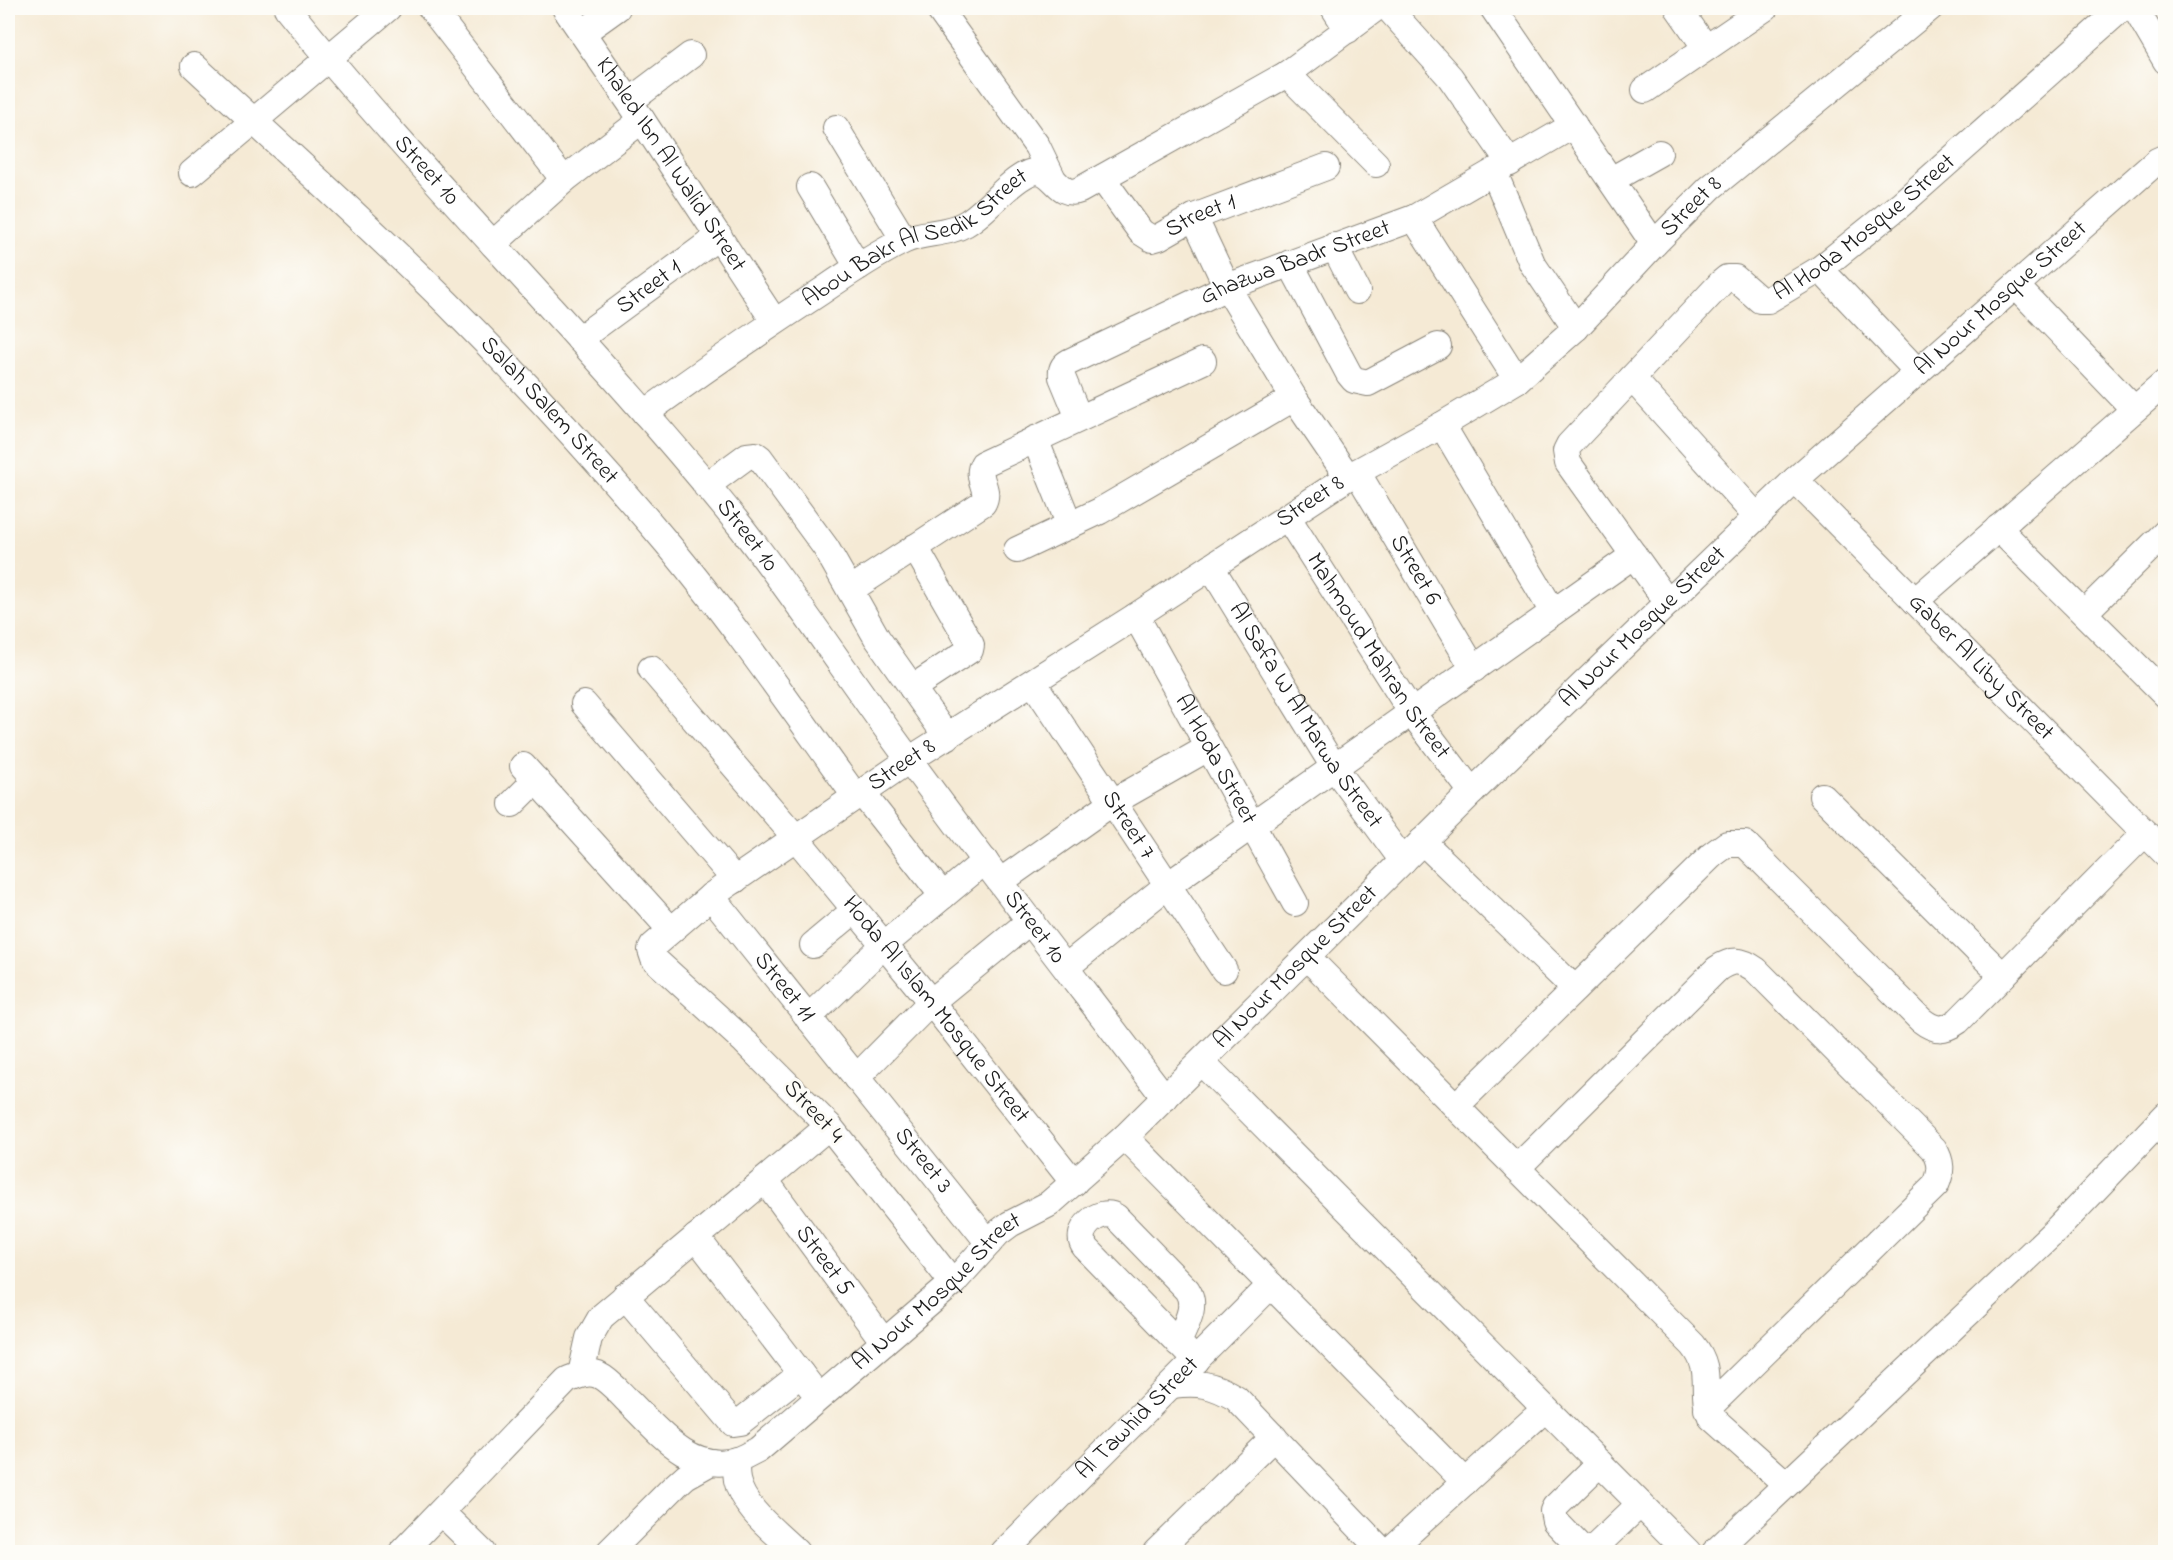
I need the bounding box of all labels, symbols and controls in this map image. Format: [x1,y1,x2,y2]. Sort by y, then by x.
street label: Khaled Ibn Al Walid Street [586,50,755,279]
street label: Street 10 [385,127,468,214]
street label: Al Hoda Mosque Street [1767,146,1964,311]
street label: Abou Bakr Al Sedik Street [795,159,1035,317]
street label: Street 8 [1652,167,1730,246]
street label: Street 1 [1159,185,1242,247]
street label: Ghazwa Badr Street [1195,211,1396,315]
street label: Al Nour Mosque Street [1906,212,2095,385]
street label: Street 1 [609,251,690,324]
street label: Salah Salem Street [471,328,627,493]
street label: Street 8 [1269,466,1351,537]
street label: Street 10 [707,491,787,579]
street label: Street 6 [1380,528,1450,612]
street label: Al Nour Mosque Street [1551,538,1734,716]
street label: Mahmoud Mahran Street [1297,546,1459,767]
street label: Gaber Al Liby Street [1900,586,2062,749]
street label: Al Safa W Al Marwa Street [1219,596,1391,836]
street label: Al Hoda Street [1165,688,1266,831]
street label: Street 8 [861,730,943,801]
street label: Street 7 [1092,784,1164,867]
street label: Al Nour Mosque Street [1205,877,1386,1057]
street label: Street 10 [995,883,1074,972]
street label: Hoda Al Islam Mosque Street [833,888,1038,1131]
street label: Street 11 [745,944,824,1030]
street label: Street 4 [774,1072,852,1152]
street label: Street 3 [885,1120,961,1201]
street label: Al Nour Mosque Street [844,1204,1027,1380]
street label: Street 5 [786,1218,862,1304]
street label: Al Tawhid Street [1068,1348,1208,1488]

